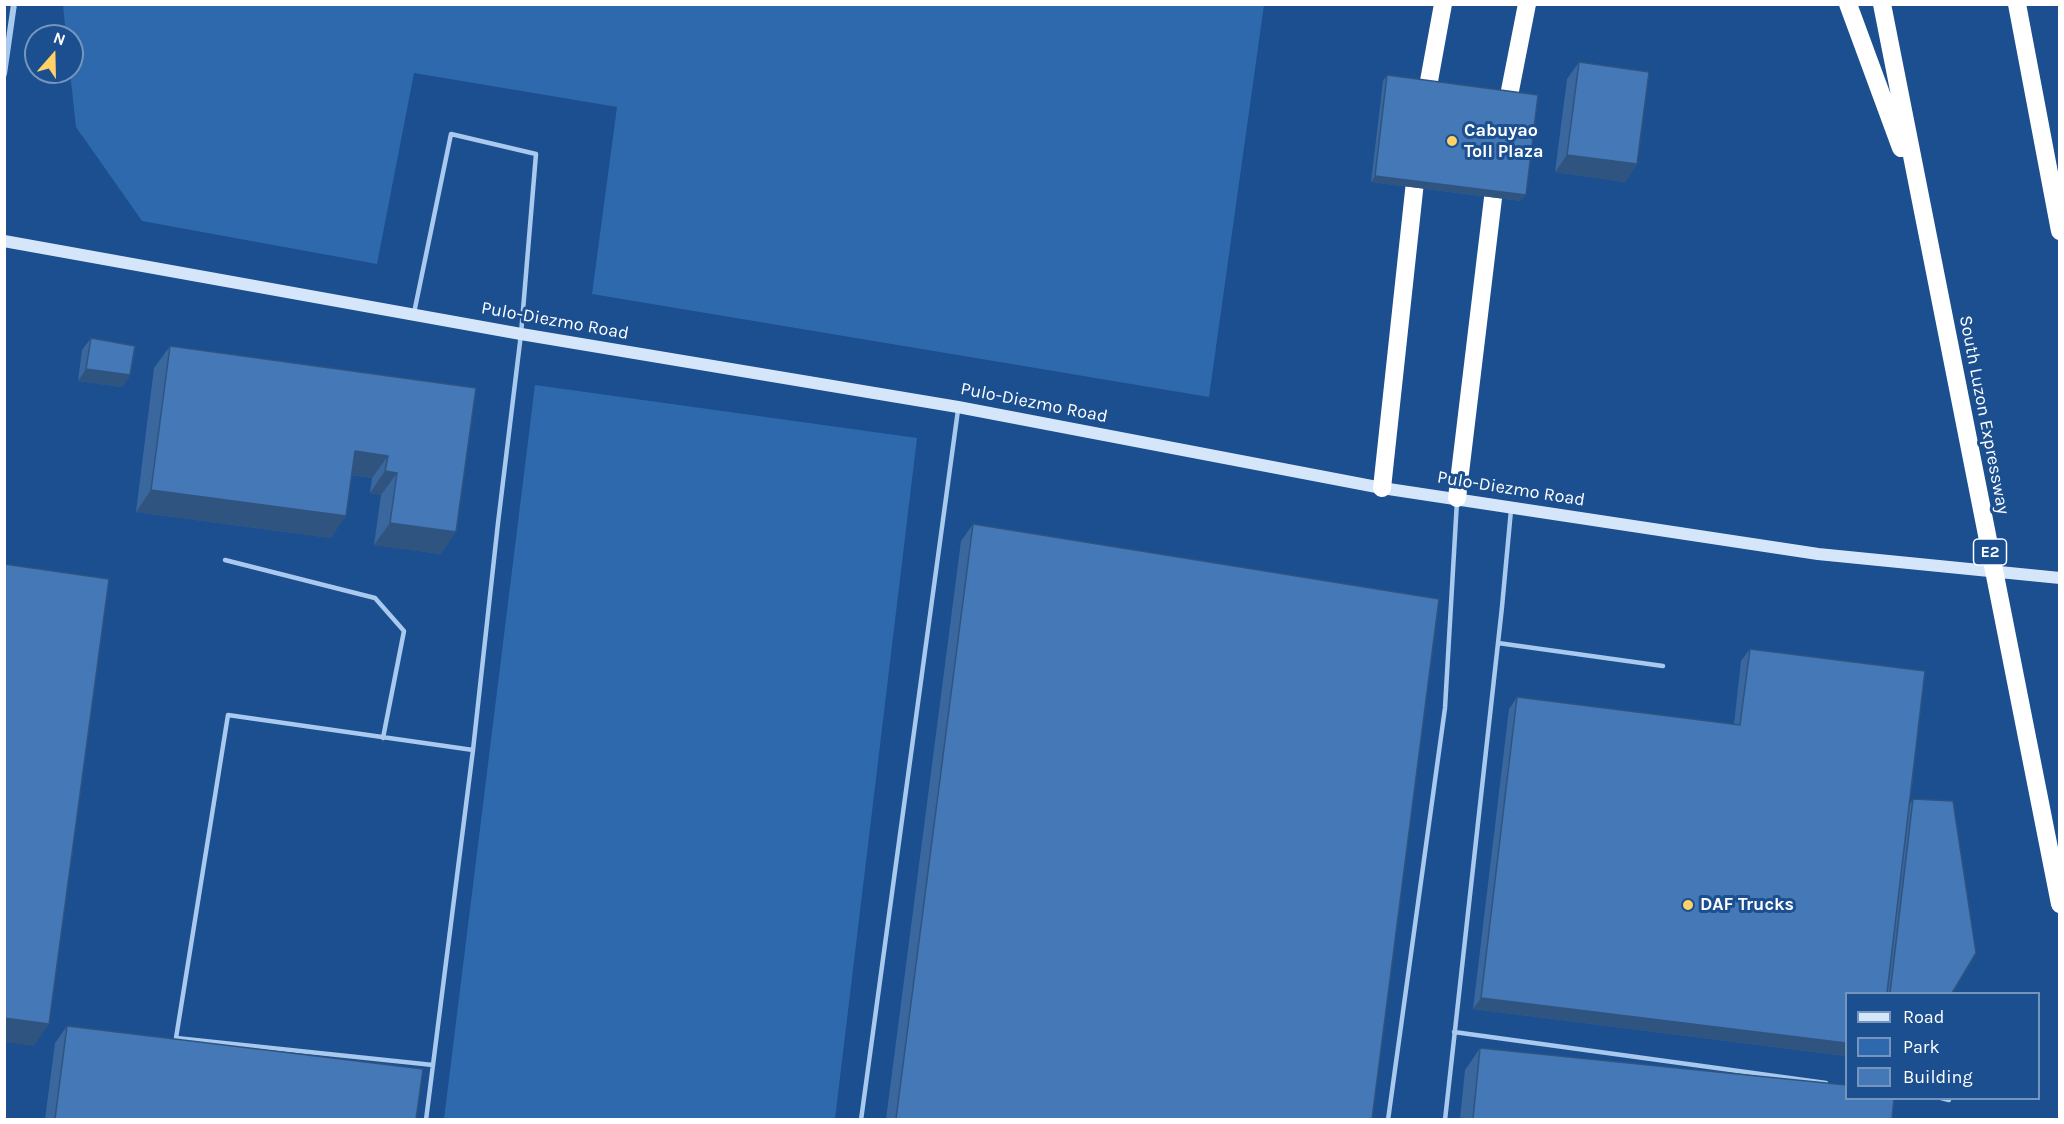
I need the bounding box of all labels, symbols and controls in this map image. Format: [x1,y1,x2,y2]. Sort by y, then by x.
north arrow [24,24,84,84]
text: N [51,28,68,49]
place label: Cabuyao Toll Plaza [1464,120,1544,162]
marker: Cabuyao Toll Plaza [1445,134,1459,148]
street label: Pulo-Diezmo Road [480,297,630,345]
street label: South Luzon Expressway [1954,314,2014,516]
street label: Pulo-Diezmo Road [959,378,1109,428]
street label: Pulo-Diezmo Road [1436,467,1586,511]
road number: E2 [1974,539,2006,565]
place label: DAF Trucks [1700,894,1794,916]
marker: DAF Trucks [1681,898,1695,912]
legend [1845,992,2040,1100]
text: Road [1903,1006,1944,1028]
text: Park [1903,1036,1940,1058]
text: Building [1903,1066,1973,1088]

